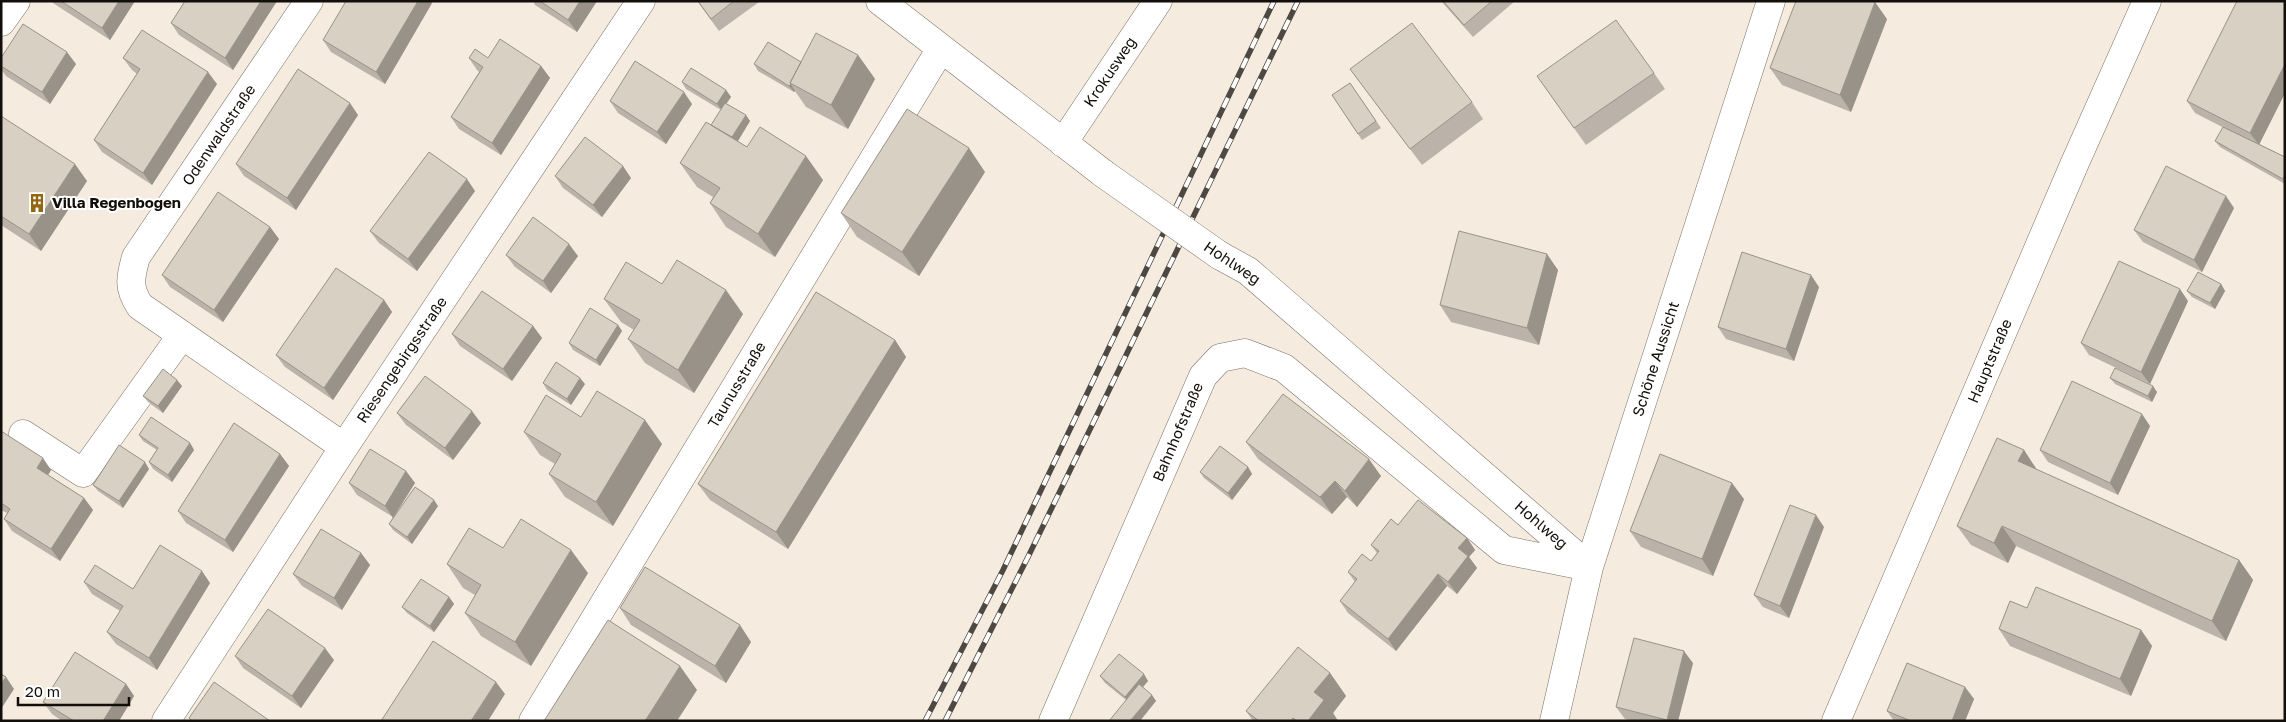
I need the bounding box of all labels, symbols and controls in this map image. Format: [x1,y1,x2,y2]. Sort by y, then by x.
street label: Krokusweg [1079,33,1139,110]
street label: Odenwaldstraße [178,80,259,188]
building icon: Villa Regenbogen [26,192,48,214]
place label: Villa Regenbogen [52,193,181,211]
street label: Hohlweg [1201,237,1264,288]
street label: Riesengebirgsstraße [352,293,450,426]
street label: Schöne Aussicht [1628,299,1682,418]
street label: Hauptstraße [1963,316,2015,405]
street label: Taunusstraße [703,338,769,431]
street label: Bahnhofstraße [1148,379,1206,484]
street label: Hohlweg [1512,496,1572,552]
scale bar [18,674,129,706]
text: 20 m [25,682,60,700]

